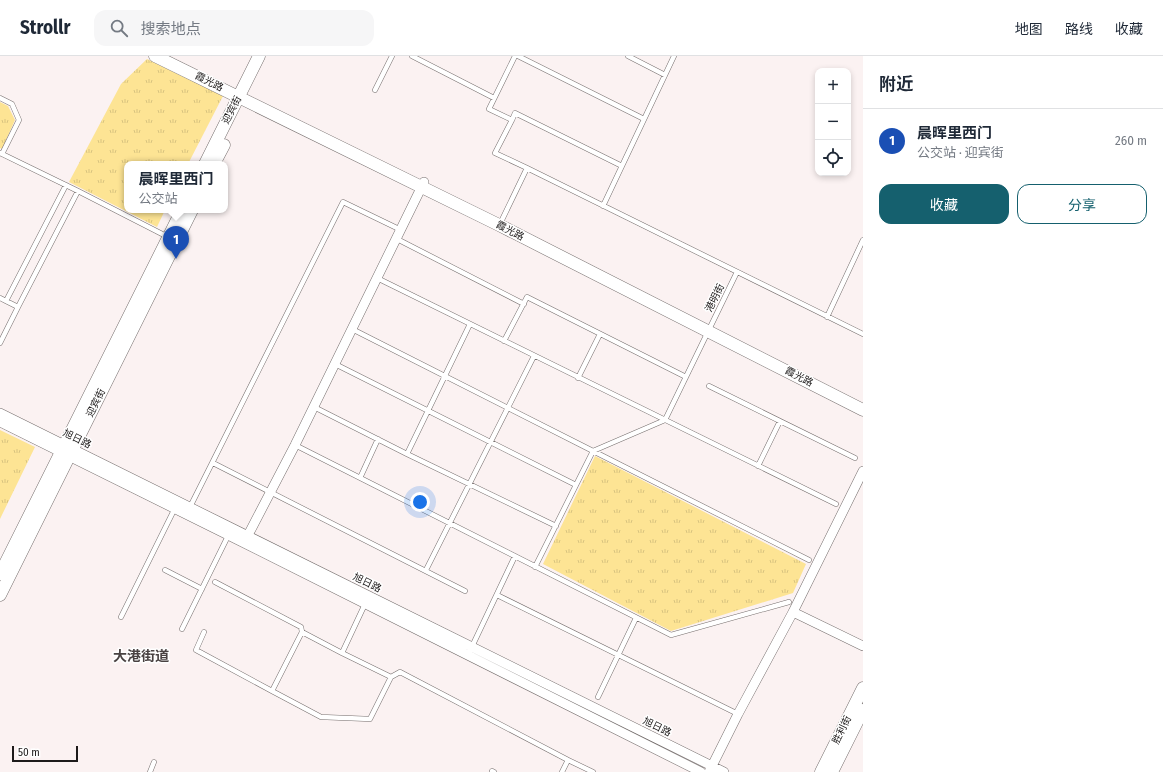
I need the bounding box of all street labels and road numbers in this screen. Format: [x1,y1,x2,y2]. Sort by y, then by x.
street label: 霞光路 [193,70,225,94]
street label: 迎宾街 [220,94,244,126]
street label: 霞光路 [494,219,526,243]
street label: 港明街 [703,282,727,314]
street label: 霞光路 [783,365,815,389]
street label: 迎宾街 [84,387,108,419]
street label: 旭日路 [61,427,93,451]
street label: 旭日路 [351,571,383,595]
street label: 胜利街 [830,714,854,746]
street label: 旭日路 [641,715,673,739]

